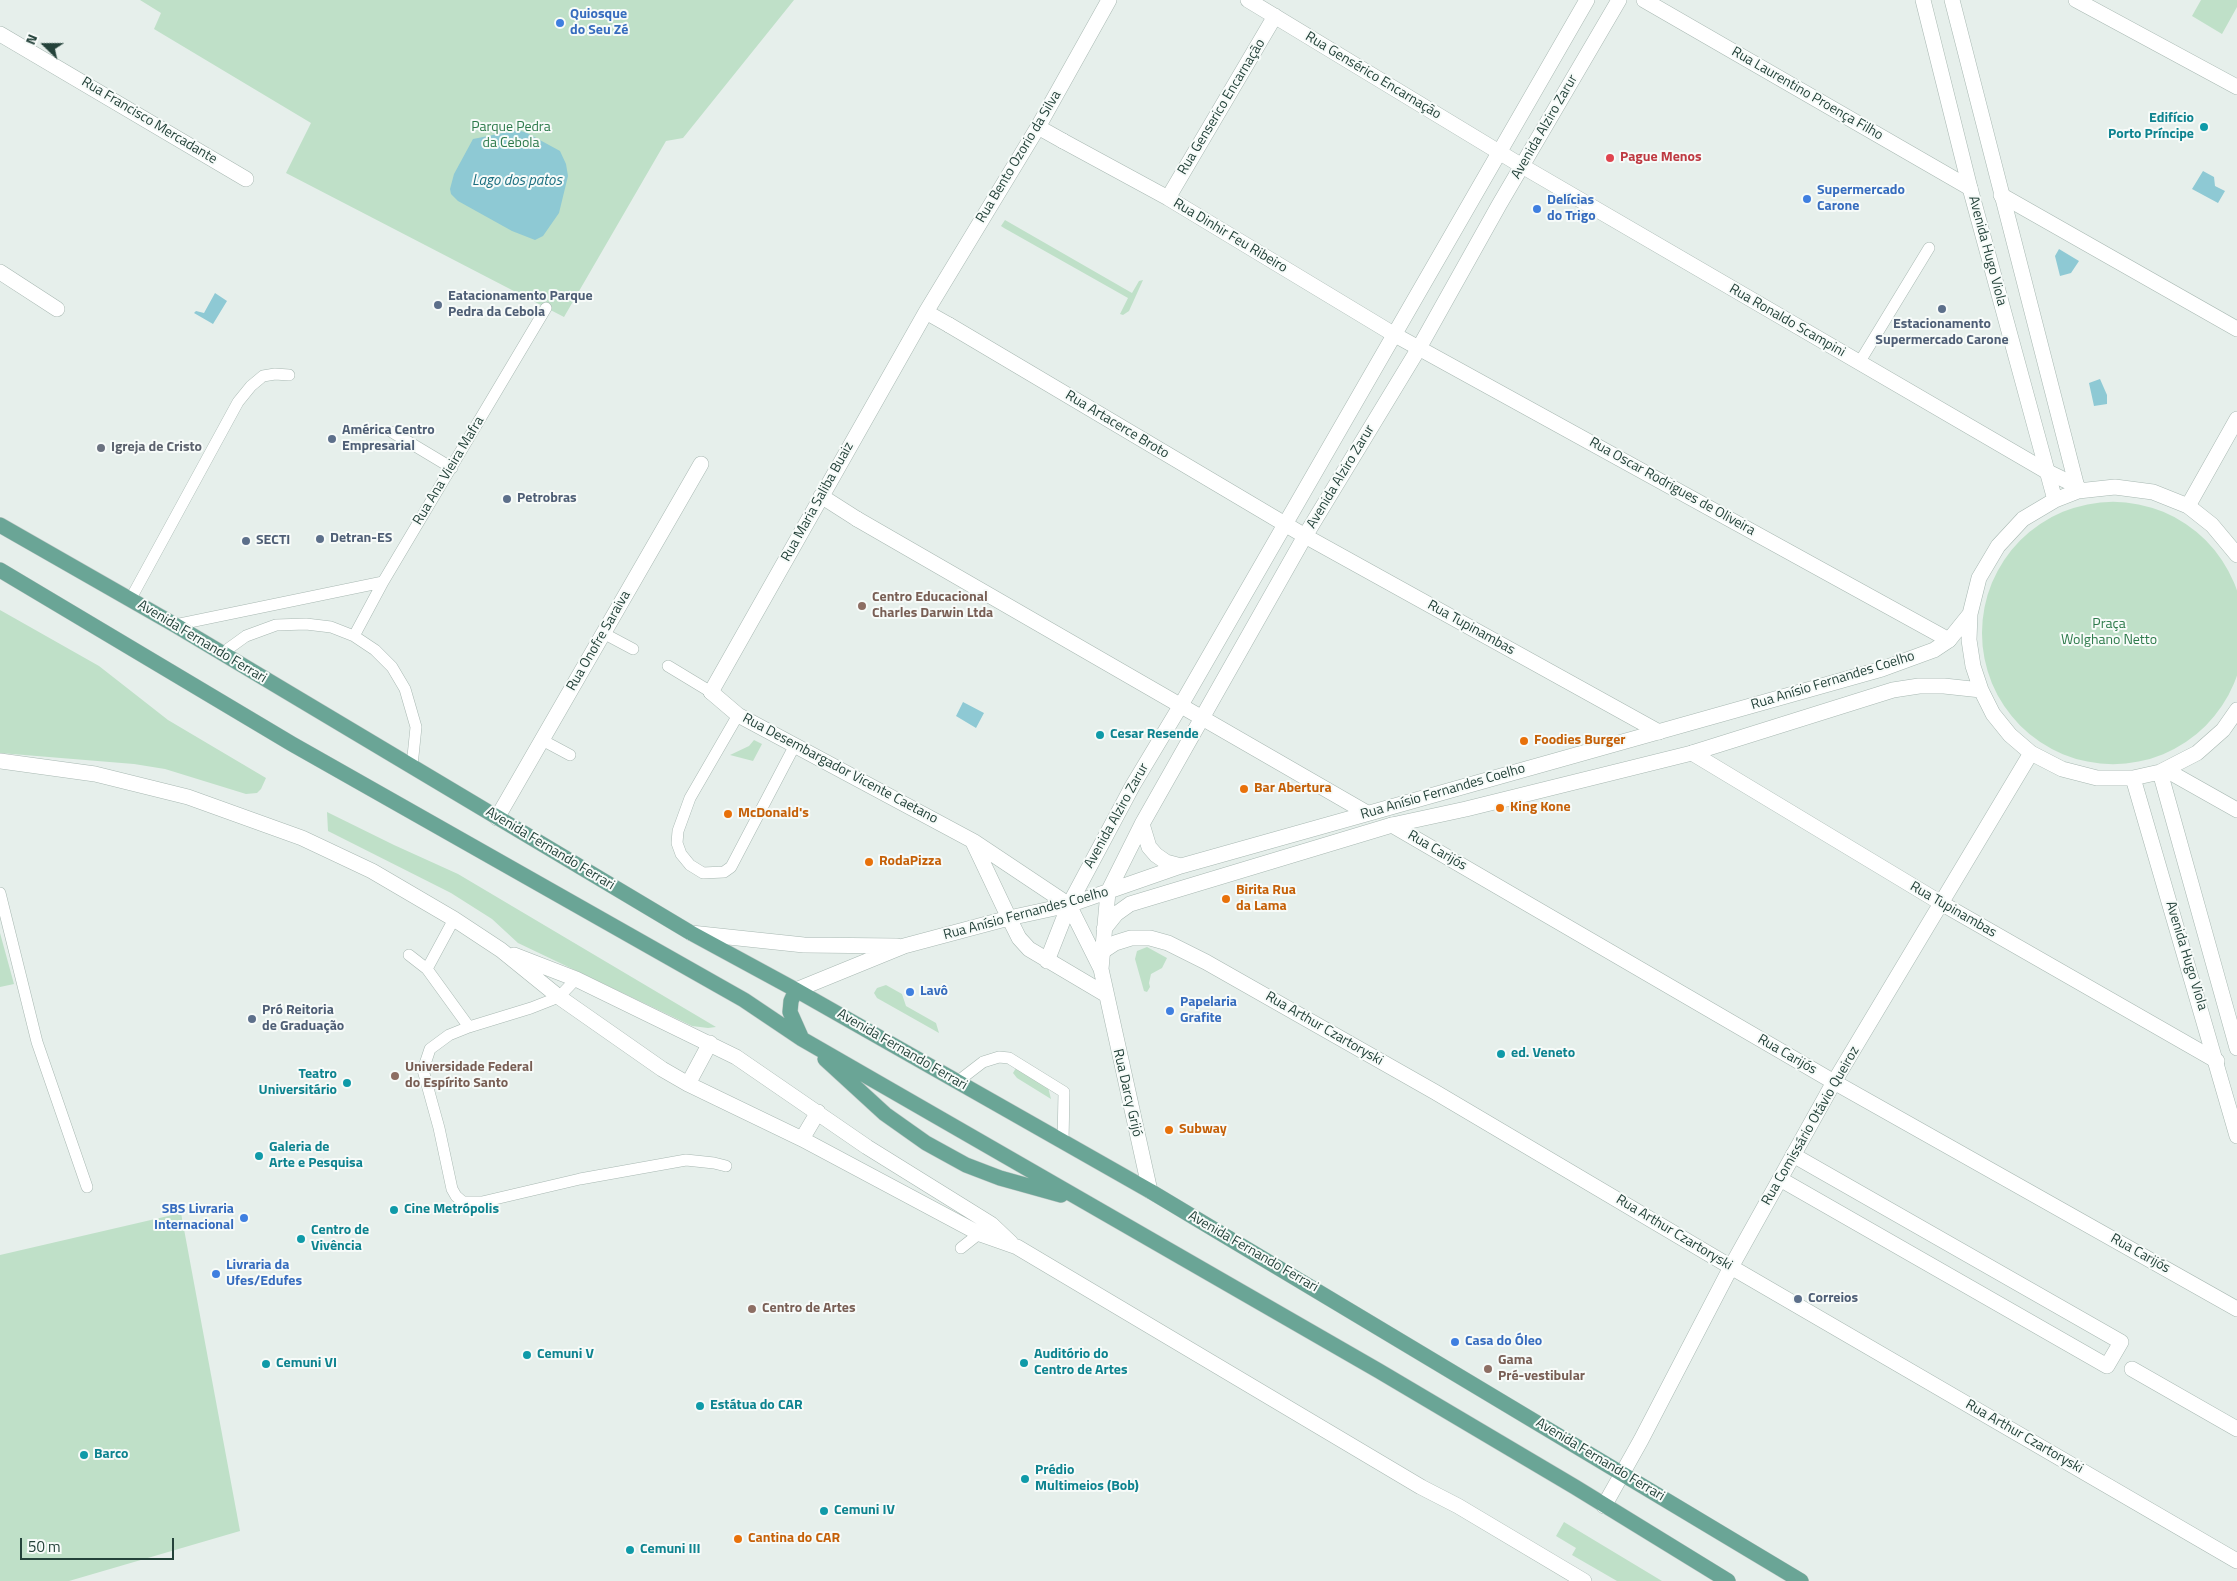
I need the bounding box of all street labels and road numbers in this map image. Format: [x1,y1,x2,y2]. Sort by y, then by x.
street label: Rua Gensérico Encarnação [1302,29,1444,123]
street label: Rua Genserico Encarnação [1175,36,1269,178]
street label: Rua Laurentino Proença Filho [1728,44,1886,144]
street label: Avenida Alziro Zarur [1508,72,1582,182]
street label: Rua Francisco Mercadante [78,74,220,168]
street label: Rua Bento Ozorio da Silva [973,88,1065,226]
street label: Avenida Hugo Viola [1964,194,2010,308]
street label: Rua Dinhir Feu Ribeiro [1170,195,1290,277]
street label: Rua Ronaldo Scampini [1726,281,1848,361]
street label: Rua Artacerce Broto [1062,387,1172,463]
street label: Rua Ana Vieira Mafra [410,414,488,528]
street label: Avenida Alziro Zarur [1303,422,1379,532]
street label: Rua Oscar Rodrigues de Oliveira [1586,434,1758,540]
street label: Rua Maria Saliba Buaiz [778,439,858,565]
street label: Rua Onofre Saraiva [563,588,635,694]
street label: Avenida Fernando Ferrari [134,597,270,687]
street label: Rua Tupinambas [1424,597,1518,659]
street label: Rua Anísio Fernandes Coelho [1749,648,1917,714]
street label: Rua Desembargador Vicente Caetano [739,710,941,828]
street label: Avenida Alziro Zarur [1081,760,1153,872]
street label: Rua Anísio Fernandes Coelho [1359,760,1527,824]
street label: Avenida Fernando Ferrari [482,804,618,894]
street label: Rua Carijós [1404,827,1470,875]
street label: Rua Tupinambas [1907,878,1999,942]
street label: Rua Anísio Fernandes Coelho [942,884,1110,944]
street label: Avenida Hugo Viola [2161,899,2211,1013]
street label: Rua Arthur Czartoryski [1262,988,1386,1070]
street label: Avenida Fernando Ferrari [834,1006,970,1094]
street label: Rua Carijós [1754,1031,1820,1079]
street label: Rua Comissário Otávio Queiroz [1759,1044,1863,1208]
street label: Rua Darcy Grijó [1109,1047,1145,1139]
street label: Rua Arthur Czartoryski [1613,1192,1735,1274]
street label: Avenida Fernando Ferrari [1185,1208,1321,1296]
street label: Rua Carijós [2107,1231,2173,1277]
street label: Rua Arthur Czartoryski [1962,1396,2086,1478]
street label: Avenida Fernando Ferrari [1532,1415,1668,1505]

